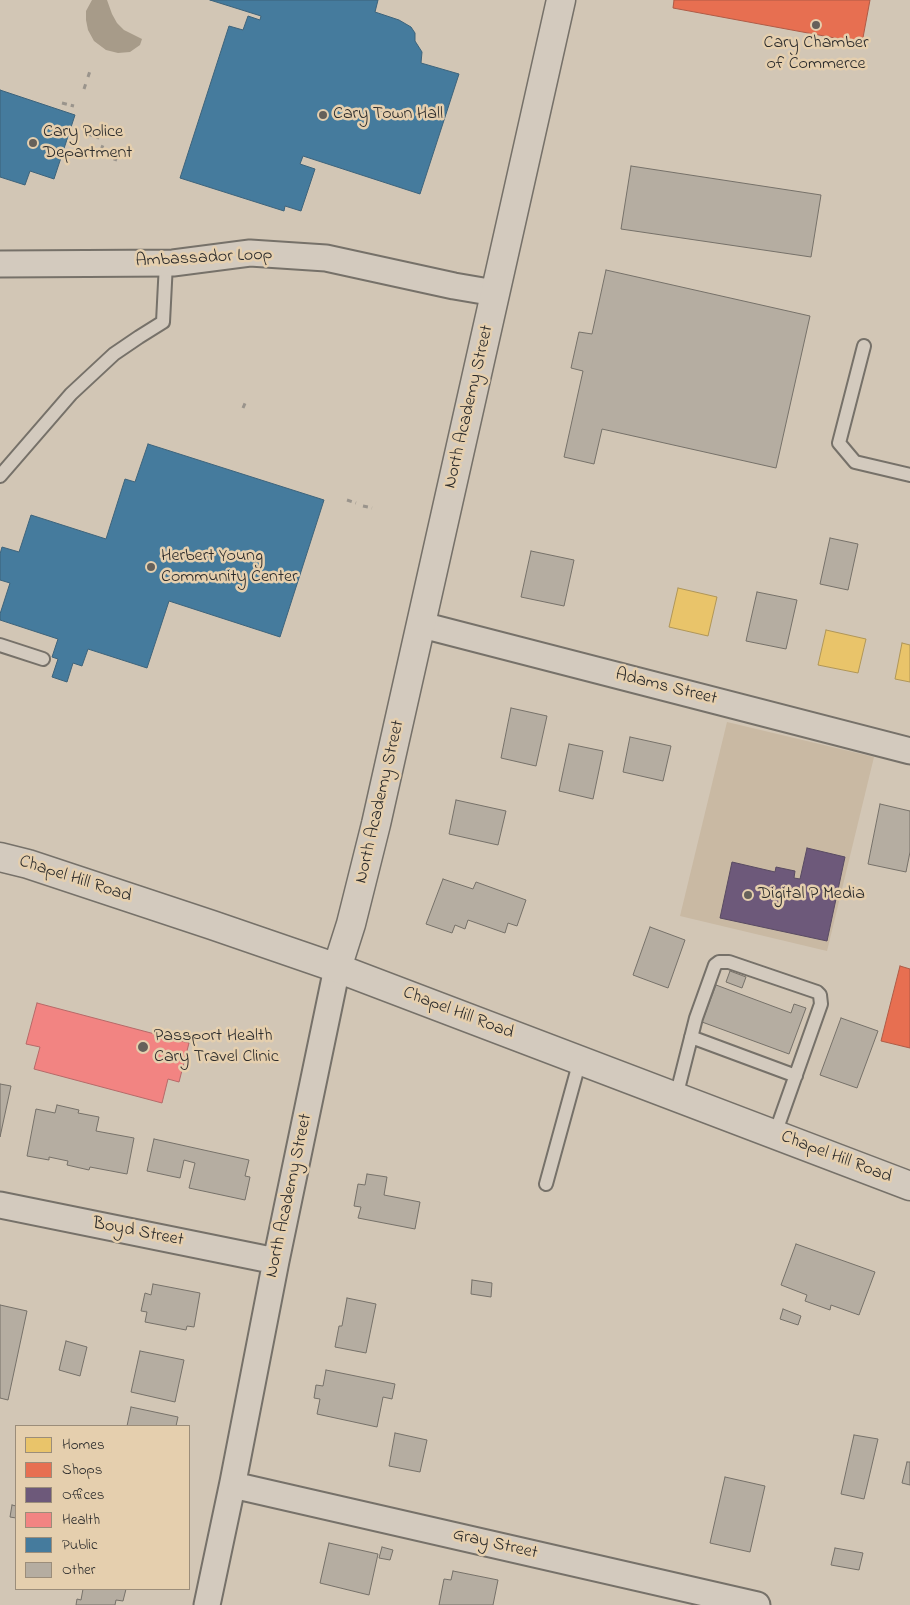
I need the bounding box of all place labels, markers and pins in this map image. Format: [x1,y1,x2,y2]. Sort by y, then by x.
marker: Cary Chamber of Commerce [810,19,822,31]
place label: Cary Chamber of Commerce [764,33,868,76]
place label: Cary Town Hall [333,104,443,126]
marker: Cary Town Hall [317,109,329,121]
place label: Cary Police Department [43,122,132,164]
marker: Cary Police Department [27,137,39,149]
place label: Herbert Young Community Center [161,546,298,588]
marker: Herbert Young Community Center [145,561,157,573]
place label: Digital P Media [758,884,865,906]
marker: Digital P Media [742,889,754,901]
place label: Passport Health Cary Travel Clinic [154,1026,279,1068]
marker: Passport Health Cary Travel Clinic [136,1040,150,1054]

